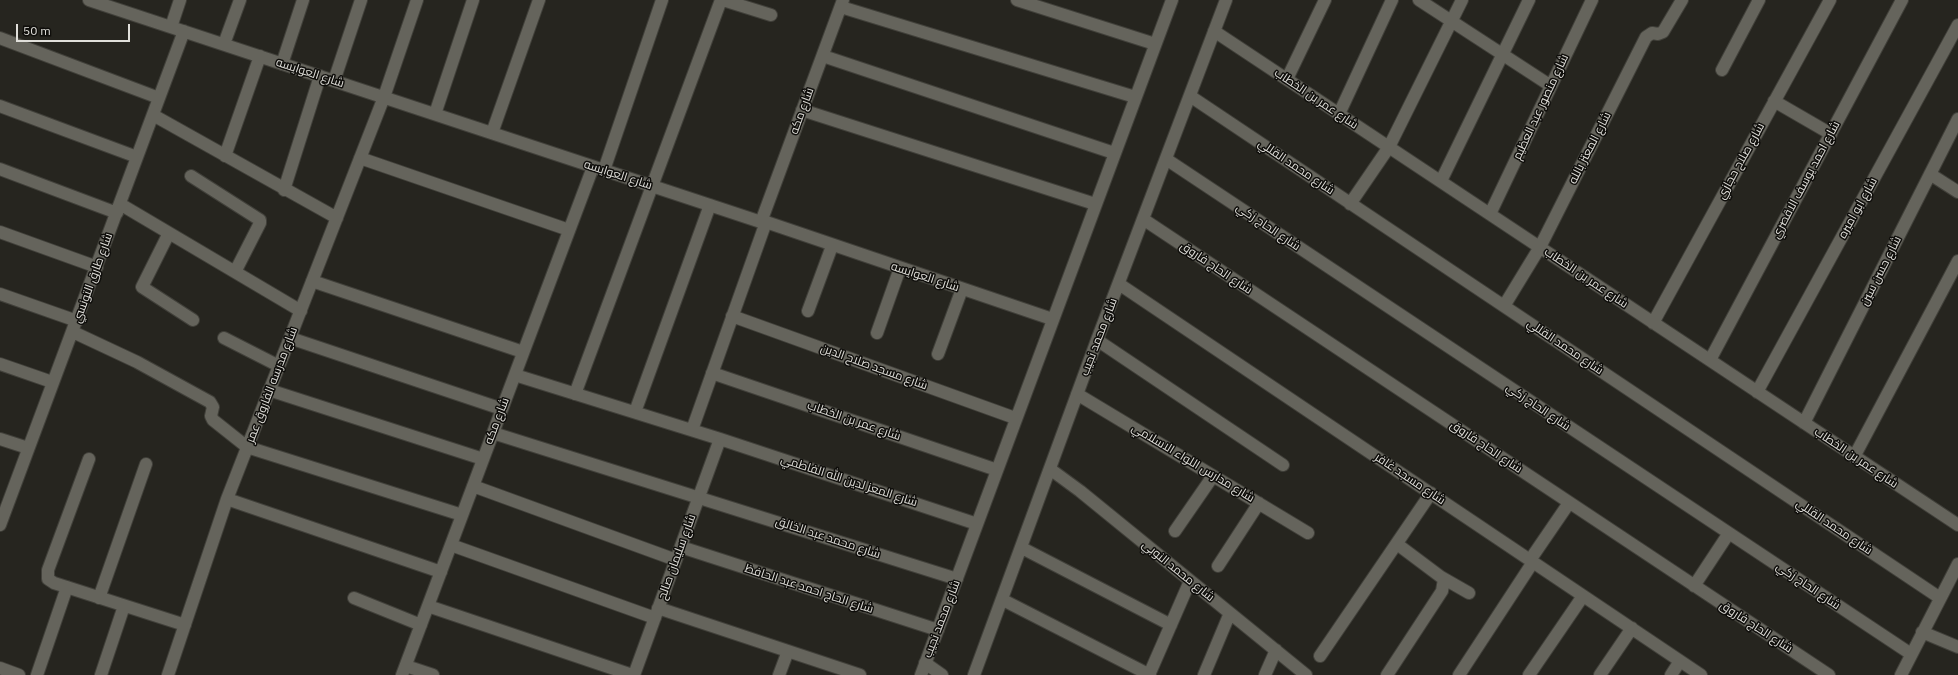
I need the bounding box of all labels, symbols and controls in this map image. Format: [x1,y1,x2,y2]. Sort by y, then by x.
scale bar [18,16,132,42]
text: 50 m [23,23,51,38]
street label: شارع منصور عبد العظيم [1510,52,1572,162]
street label: شارع العوايسه [274,55,346,91]
street label: شارع عمر بن الخطاب [1271,66,1361,132]
street label: شارع مكه [787,86,817,136]
street label: شارع المعتز بالله [1566,110,1614,186]
street label: شارع احمد يوسف الاقصري [1769,119,1843,241]
street label: شارع صلاح حجازي [1714,120,1768,202]
street label: شارع محمد القللي [1255,136,1337,198]
street label: شارع العوايسه [582,157,654,193]
street label: شارع ابو اميره [1835,175,1881,241]
street label: شارع الحاج زكي [1233,200,1303,254]
street label: شارع طارق التونسي [70,231,116,325]
street label: شارع حسن سين [1857,234,1905,308]
street label: شارع الحاج فاروق [1177,239,1255,297]
street label: شارع عمر بن الخطاب [1541,245,1631,311]
street label: شارع العوايسه [889,259,961,295]
street label: شارع محمد نجيب [1078,296,1120,378]
street label: شارع محمد القللي [1524,316,1606,378]
street label: شارع مدرسه الفاروق عمر [243,325,301,445]
street label: شارع مسجد صلاح الدين [819,341,929,393]
street label: شارع الحاج زكي [1503,380,1573,434]
street label: شارع مكه [482,396,512,446]
street label: شارع عمر بن الخطاب [805,398,903,444]
street label: شارع الحاج فاروق [1447,418,1525,476]
street label: شارع مدارس اللواء الاسلامي [1129,421,1257,505]
street label: شارع عمر بن الخطاب [1811,425,1901,491]
street label: شارع مسجد غافر [1372,450,1448,508]
street label: شارع المعز لدين الله الفاطمي [779,452,919,510]
street label: شارع محمد القللي [1793,496,1875,558]
street label: شارع سليمان صالح [655,512,699,602]
street label: شارع محمد عبد الخالق [774,514,882,562]
street label: شارع محمد النوبي [1139,537,1217,605]
street label: شارع الحاج زكي [1773,559,1843,613]
street label: شارع الحاج احمد عبد الحافظ [743,561,875,617]
street label: شارع محمد نجيب [921,578,963,660]
street label: شارع الحاج فاروق [1717,598,1795,656]

